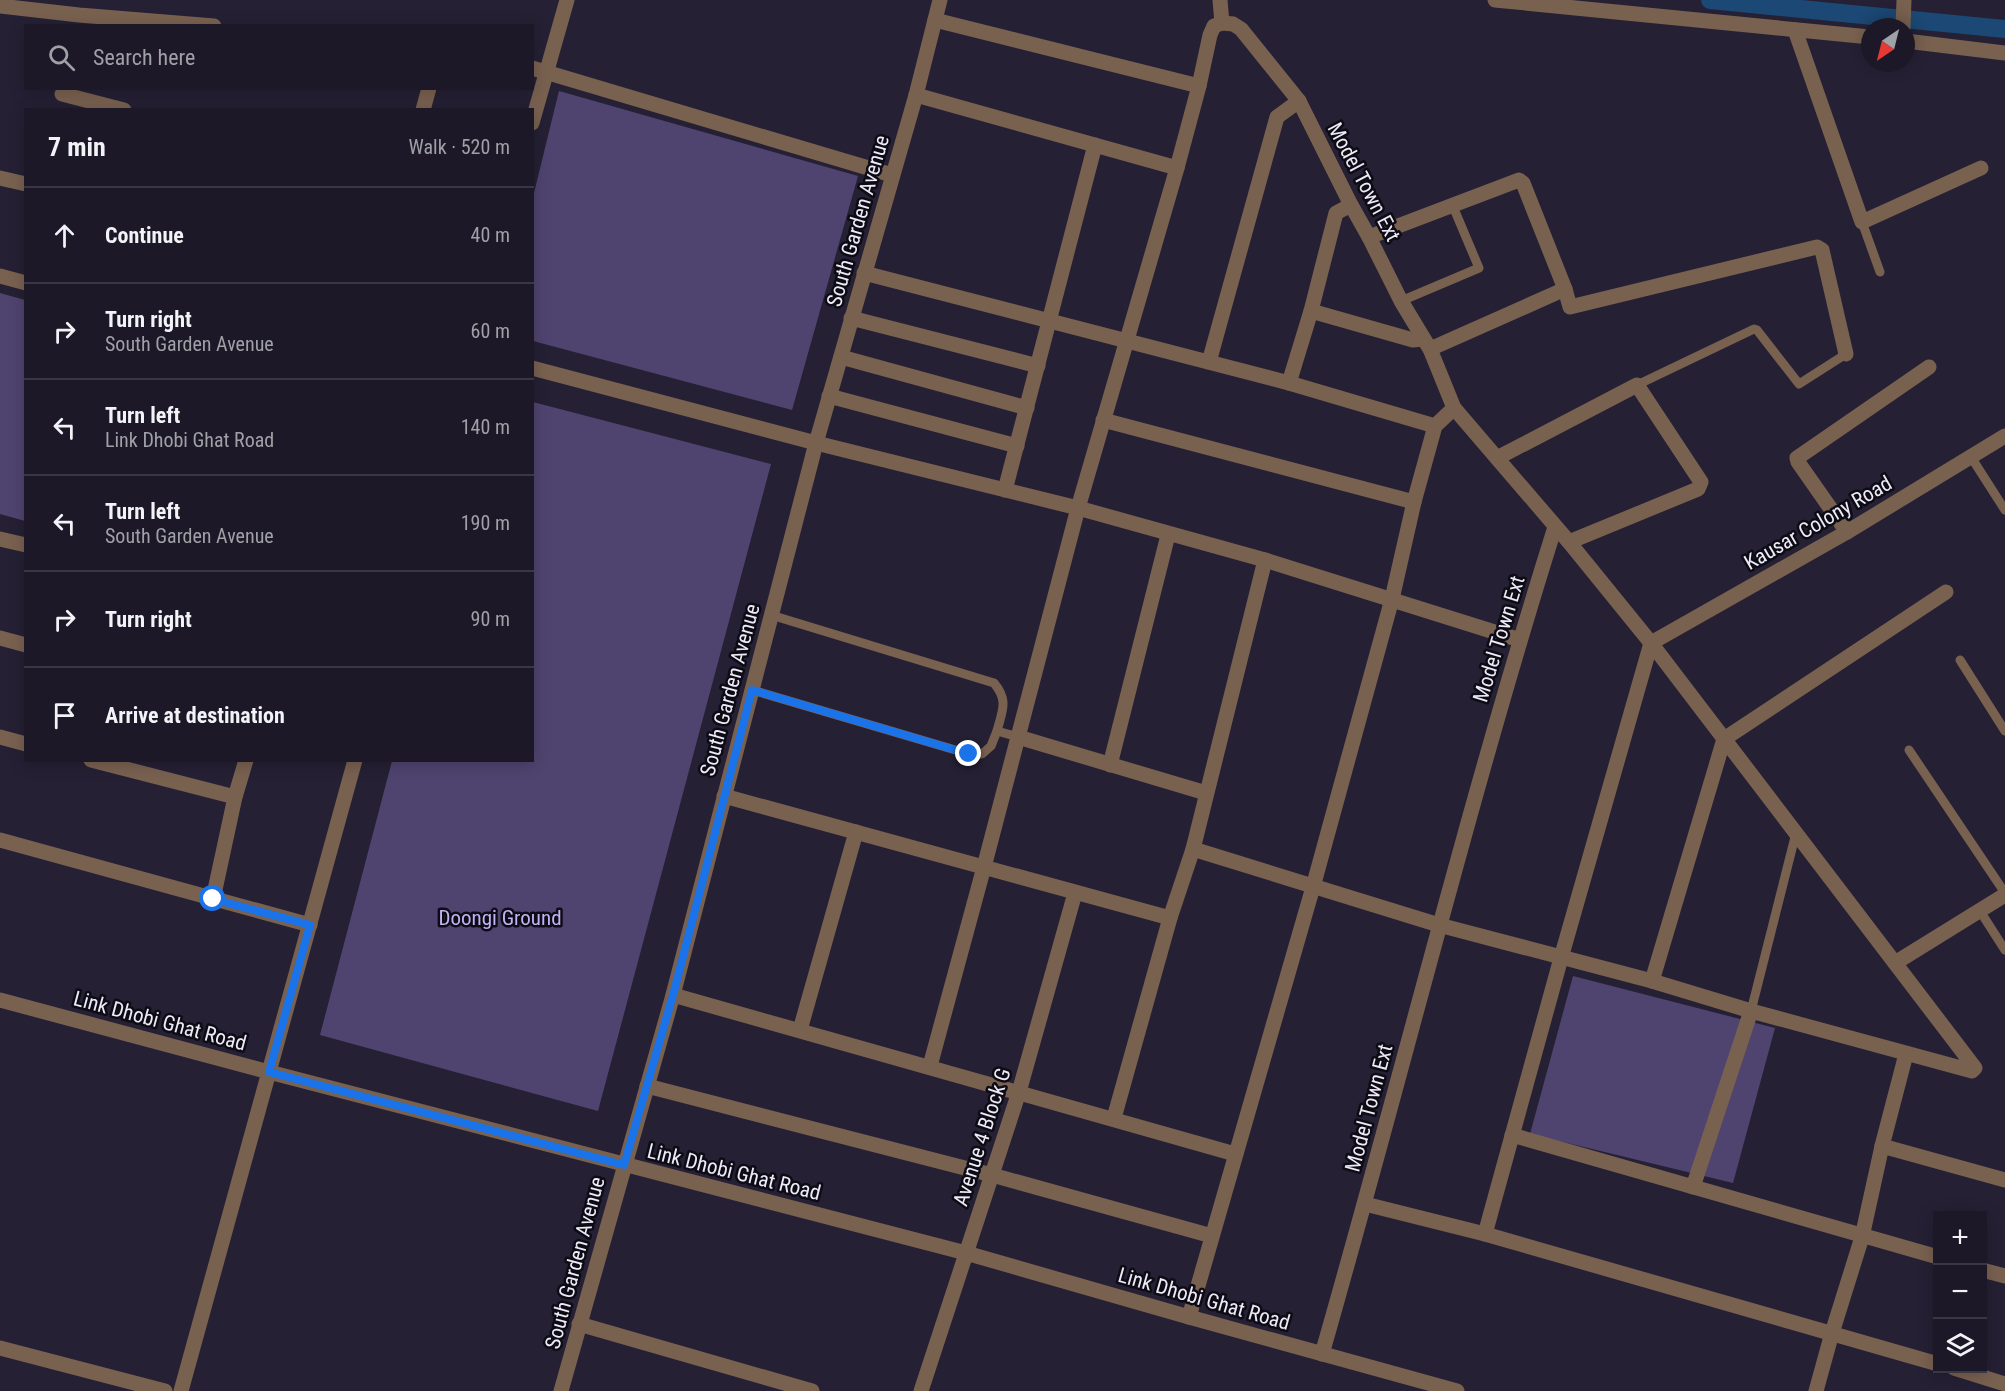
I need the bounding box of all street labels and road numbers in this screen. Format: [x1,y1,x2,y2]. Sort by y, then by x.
street label: Model Town Ext [1323,119,1405,245]
street label: South Garden Avenue [822,132,894,309]
street label: Kausar Colony Road [1740,471,1896,575]
street label: Model Town Ext [1468,573,1530,705]
street label: South Garden Avenue [695,601,765,779]
street label: Link Dhobi Ghat Road [71,986,249,1056]
street label: Model Town Ext [1340,1042,1398,1174]
street label: Avenue 4 Block G [948,1065,1016,1209]
street label: Link Dhobi Ghat Road [645,1139,823,1205]
street label: South Garden Avenue [540,1174,610,1352]
street label: Link Dhobi Ghat Road [1115,1263,1293,1335]

